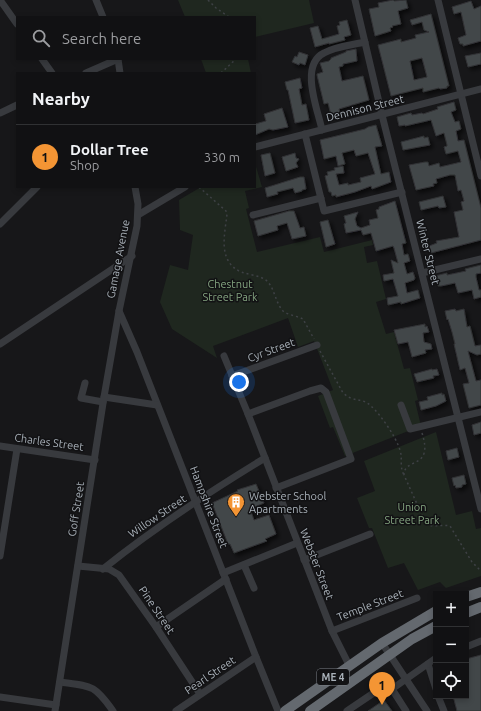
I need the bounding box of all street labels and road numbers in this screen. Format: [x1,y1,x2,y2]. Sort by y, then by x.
street label: Dennison Street [325,92,406,123]
street label: Winter Street [414,218,442,287]
street label: Gamage Avenue [104,219,132,299]
street label: Cyr Street [246,336,297,364]
street label: Charles Street [14,431,85,453]
street label: Hampshire Street [188,465,230,550]
street label: Goff Street [66,480,86,537]
street label: Willow Street [126,492,189,540]
street label: Webster Street [298,527,336,602]
street label: Pine Street [137,584,178,637]
street label: Temple Street [335,587,405,623]
street label: Pearl Street [182,653,238,696]
road number: ME 4 [317,669,349,685]

